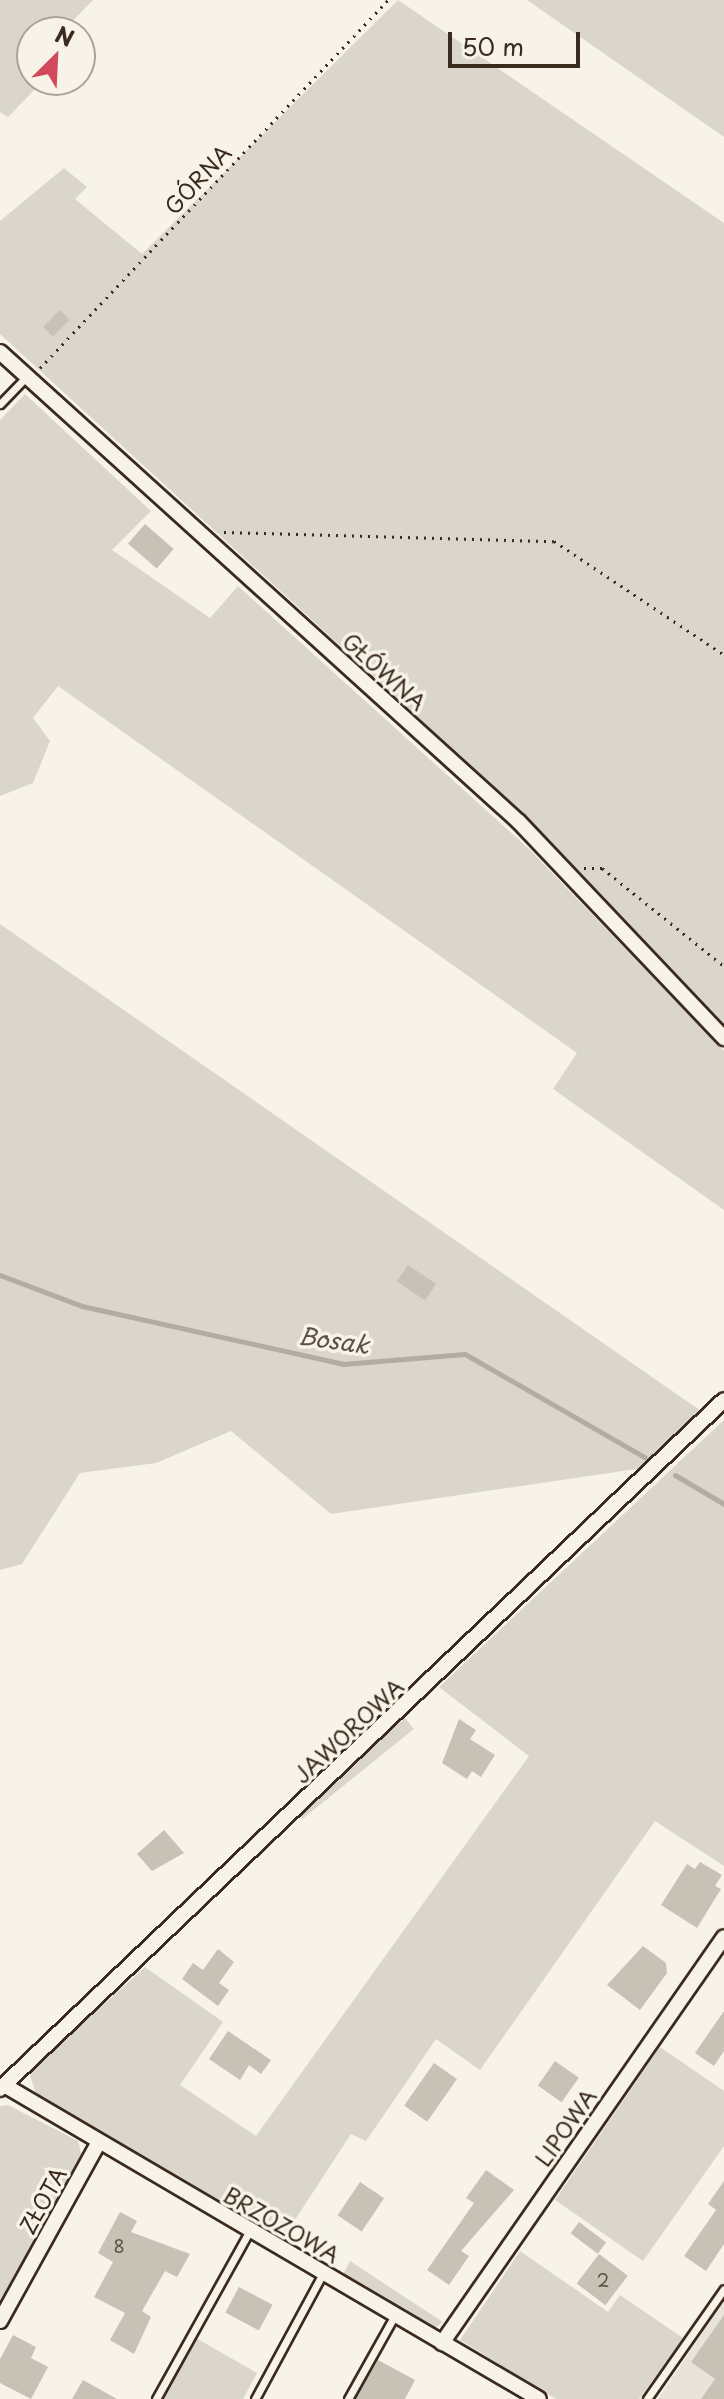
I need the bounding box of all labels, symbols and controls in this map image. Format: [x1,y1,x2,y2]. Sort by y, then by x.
north arrow [16,16,96,96]
scale bar [452,16,584,66]
text: N [50,17,80,54]
text: 50 m [462,28,524,64]
street label: GÓRNA [158,139,236,219]
street label: GŁÓWNA [338,627,432,715]
water label: Bosak [297,1321,371,1359]
street label: JAWOROWA [288,1672,408,1788]
street label: LIPOWA [529,2083,601,2171]
street label: ZŁOTA [13,2162,71,2238]
street label: BRZOZOWA [219,2180,345,2268]
house number: 8 [113,2235,125,2257]
house number: 2 [597,2269,609,2291]

